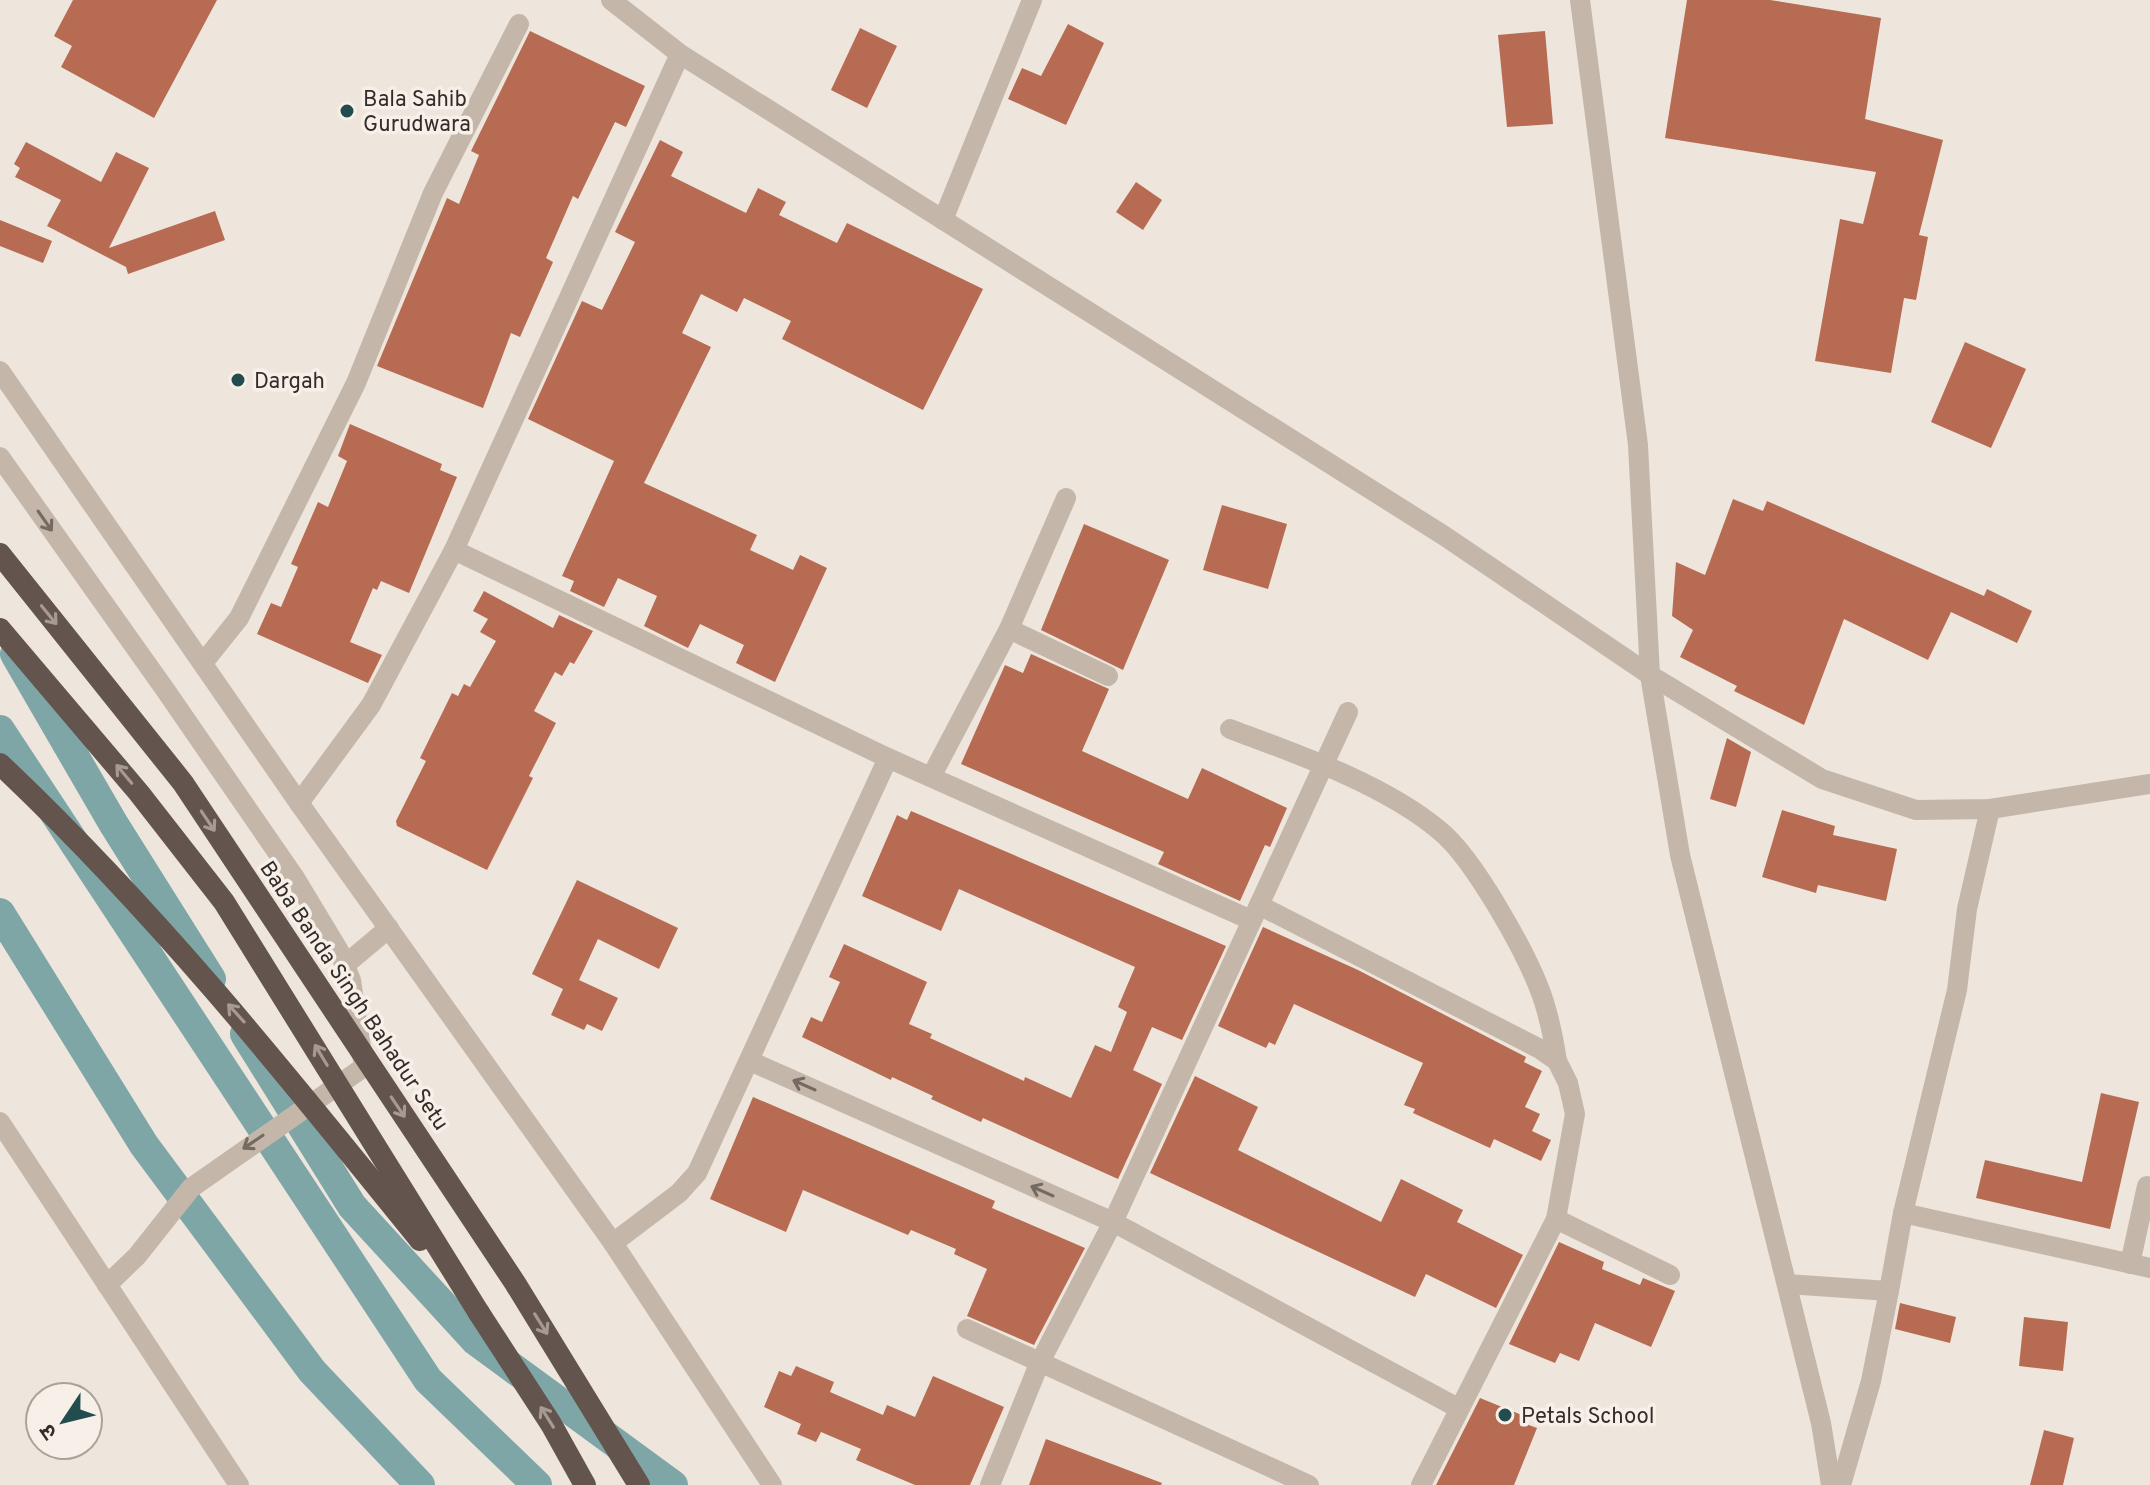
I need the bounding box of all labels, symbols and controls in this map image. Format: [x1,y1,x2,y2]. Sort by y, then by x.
place label: Bala Sahib Gurudwara [363,87,471,139]
marker: Bala Sahib Gurudwara [338,102,356,120]
place label: Dargah [254,369,325,396]
marker: Dargah [229,371,247,389]
one-way arrow [36,510,53,531]
one-way arrow [40,604,57,625]
one-way arrow [115,764,133,785]
one-way arrow [199,809,216,831]
street label: Baba Banda Singh Bahadur Setu [253,857,453,1136]
one-way arrow [227,1004,245,1024]
one-way arrow [313,1044,329,1067]
one-way arrow [793,1077,817,1092]
one-way arrow [390,1095,406,1118]
one-way arrow [243,1134,265,1150]
one-way arrow [1030,1182,1055,1197]
one-way arrow [533,1312,549,1335]
north arrow [24,1381,104,1461]
place label: Petals School [1521,1404,1655,1431]
one-way arrow [538,1406,554,1429]
marker: Petals School [1496,1406,1514,1424]
text: उ [34,1417,64,1444]

